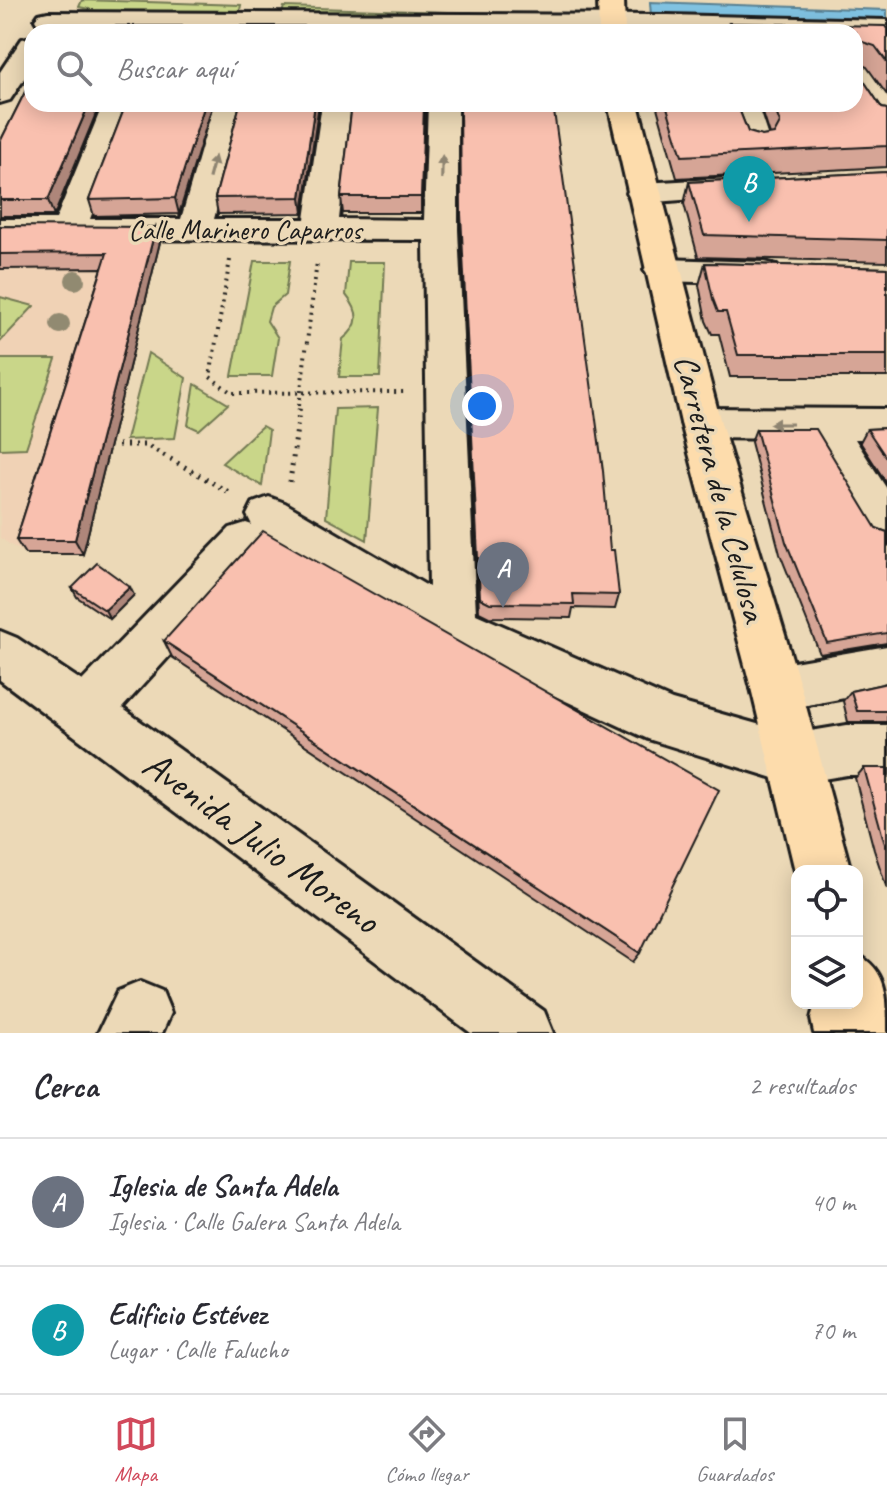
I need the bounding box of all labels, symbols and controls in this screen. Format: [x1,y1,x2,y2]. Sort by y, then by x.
search box [24,24,863,112]
icon: search [52,46,96,90]
text: Buscar aquí [116,49,234,87]
one-way arrow [206,154,219,178]
one-way arrow [436,154,449,179]
pin: B [723,156,775,222]
street label: Calle Marinero Caparros [128,212,364,247]
street label: Carretera de la Celulosa [664,350,777,628]
your location [462,386,502,426]
one-way arrow [768,417,793,430]
pin: A [477,542,529,608]
street label: Avenida Julio Moreno [133,739,391,946]
map controls [791,865,863,1009]
button: locate [791,865,863,937]
button: layers [791,937,863,1009]
text: Cerca [32,1064,98,1107]
text: 2 resultados [749,1069,855,1102]
text: Iglesia de Santa Adela [108,1167,338,1205]
text: A [51,1186,65,1219]
text: 40 m [811,1186,855,1219]
text: Iglesia · Calle Galera Santa Adela [108,1205,400,1238]
text: Edificio Estévez [108,1295,266,1333]
text: B [51,1314,65,1347]
text: 70 m [811,1314,855,1347]
text: Lugar · Calle Falucho [108,1333,288,1366]
tab: Mapa [114,1412,158,1488]
tab: Cómo llegar [385,1412,469,1488]
tab: Guardados [696,1412,773,1488]

